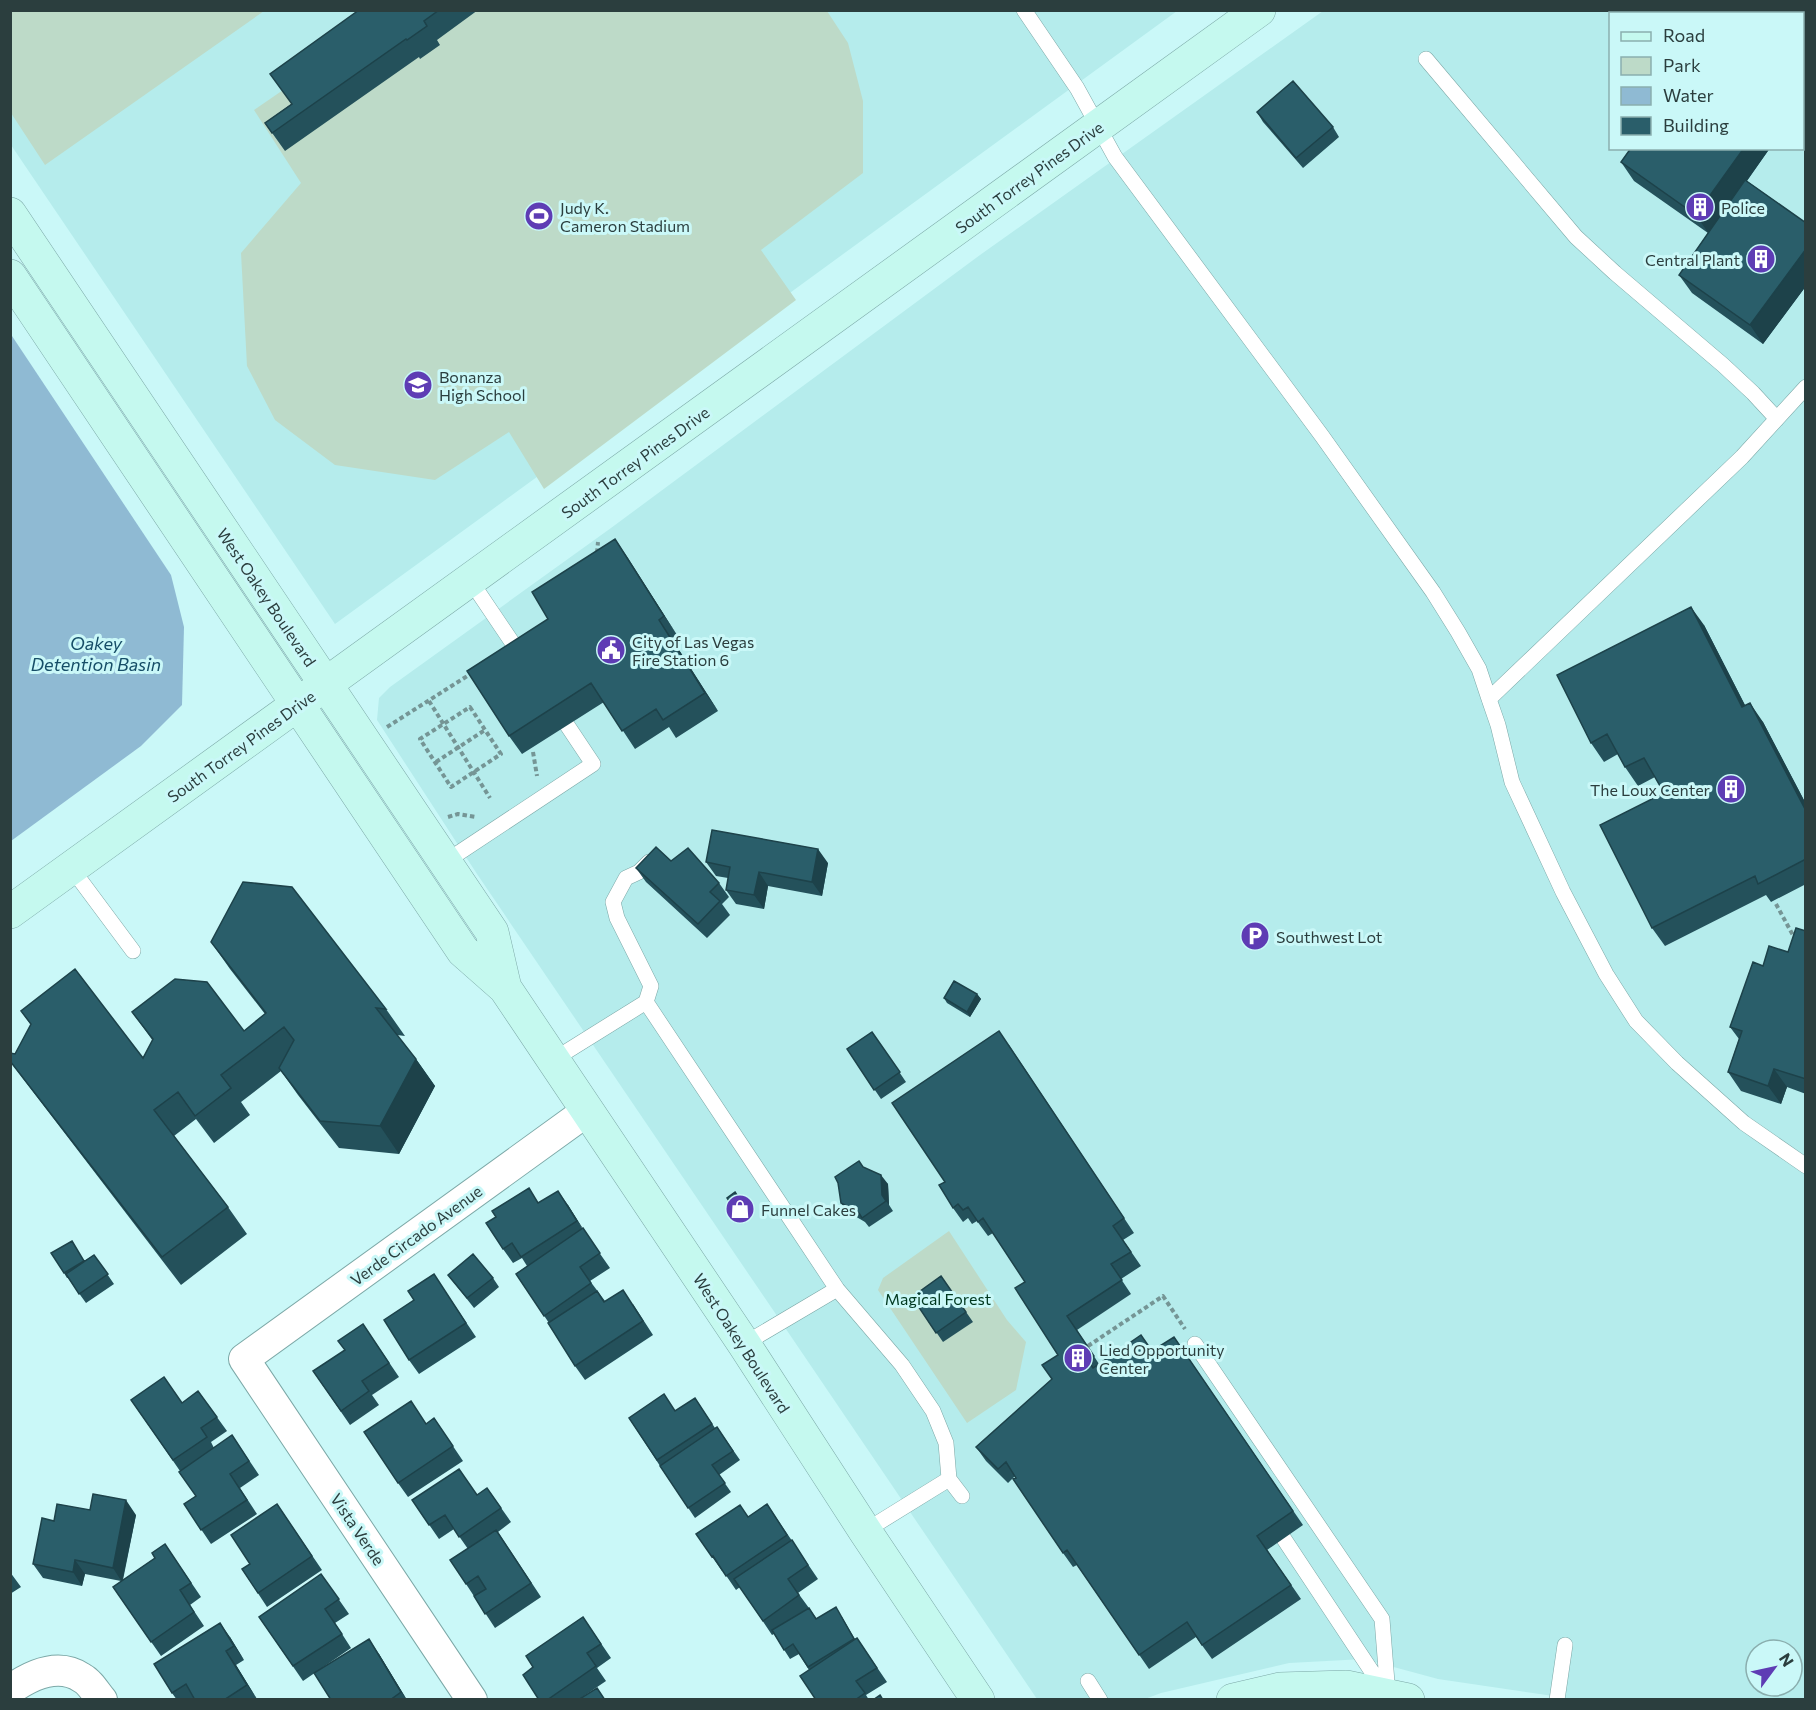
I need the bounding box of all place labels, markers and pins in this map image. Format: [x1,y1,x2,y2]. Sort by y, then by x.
building icon: Police [1684,191,1716,223]
place label: Judy K. Cameron Stadium [560,198,690,235]
place label: Police [1721,198,1765,217]
sports icon: Judy K. Cameron Stadium [523,200,555,232]
building icon: Central Plant [1745,243,1777,275]
place label: Central Plant [1645,250,1740,269]
place label: Bonanza High School [439,367,526,404]
school or university icon: Bonanza High School [402,369,434,401]
place label: City of Las Vegas Fire Station 6 [632,632,754,669]
public building icon: City of Las Vegas Fire Station 6 [595,634,627,666]
building icon: The Loux Center [1715,773,1747,805]
place label: The Loux Center [1590,780,1711,799]
parking icon: Southwest Lot [1239,920,1271,952]
place label: Southwest Lot [1276,927,1383,946]
shop icon: Funnel Cakes [724,1193,756,1225]
place label: Funnel Cakes [761,1200,856,1219]
place label: Lied Opportunity Center [1099,1340,1225,1377]
building icon: Lied Opportunity Center [1062,1342,1094,1374]

